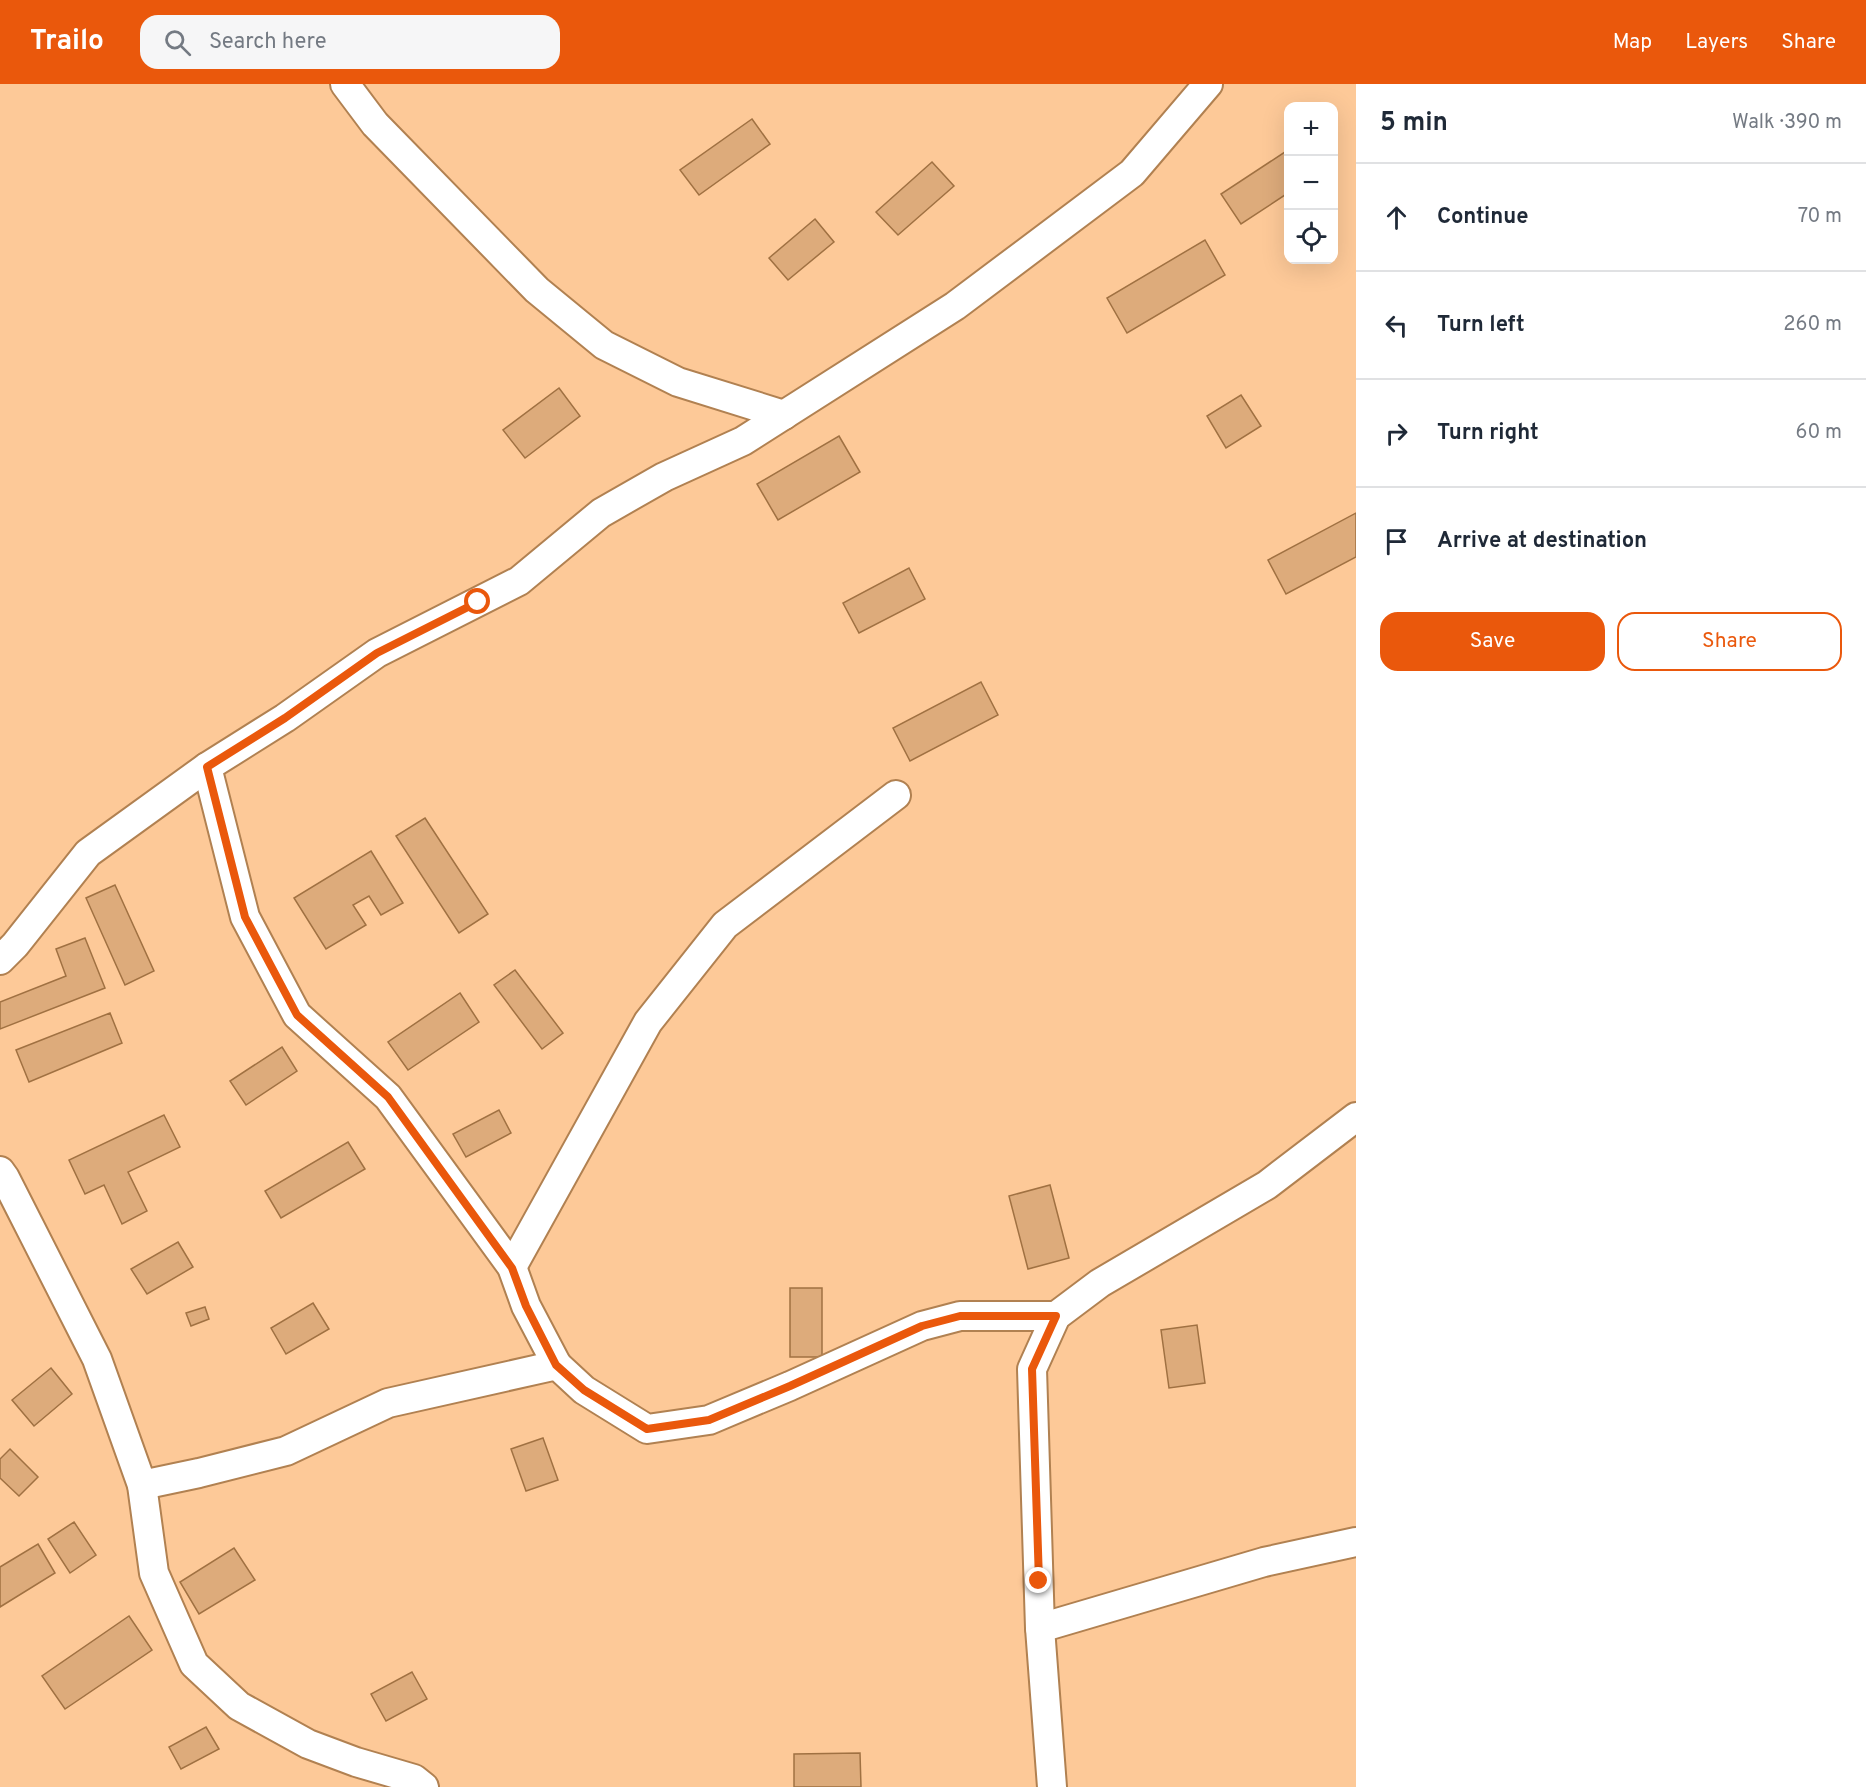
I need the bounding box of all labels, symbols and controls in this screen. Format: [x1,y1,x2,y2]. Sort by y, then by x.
search box [140,15,560,69]
text: Trailo [30,24,104,60]
icon: search [161,26,194,59]
text: Search here [209,29,326,56]
text: Map [1613,29,1652,56]
text: Layers [1685,29,1748,56]
text: Share [1781,29,1836,56]
map controls [1284,102,1338,264]
button: + [1284,102,1338,156]
text: 5 min [1380,107,1448,140]
text: Walk · 390 m [1732,110,1842,136]
button: − [1284,156,1338,210]
icon: ahead [1380,201,1413,234]
text: Continue [1437,204,1528,231]
text: 70 m [1798,204,1842,230]
button: locate [1284,210,1338,264]
icon: left [1380,309,1413,342]
text: Turn left [1437,312,1525,339]
text: 260 m [1783,312,1842,338]
icon: right [1380,417,1413,450]
text: Turn right [1437,420,1539,447]
text: 60 m [1796,420,1842,446]
icon: arrive [1380,525,1413,558]
text: Arrive at destination [1437,528,1647,555]
route start [464,588,490,614]
button: Save [1380,612,1605,671]
button: Share [1617,612,1842,671]
route end [1025,1567,1051,1593]

